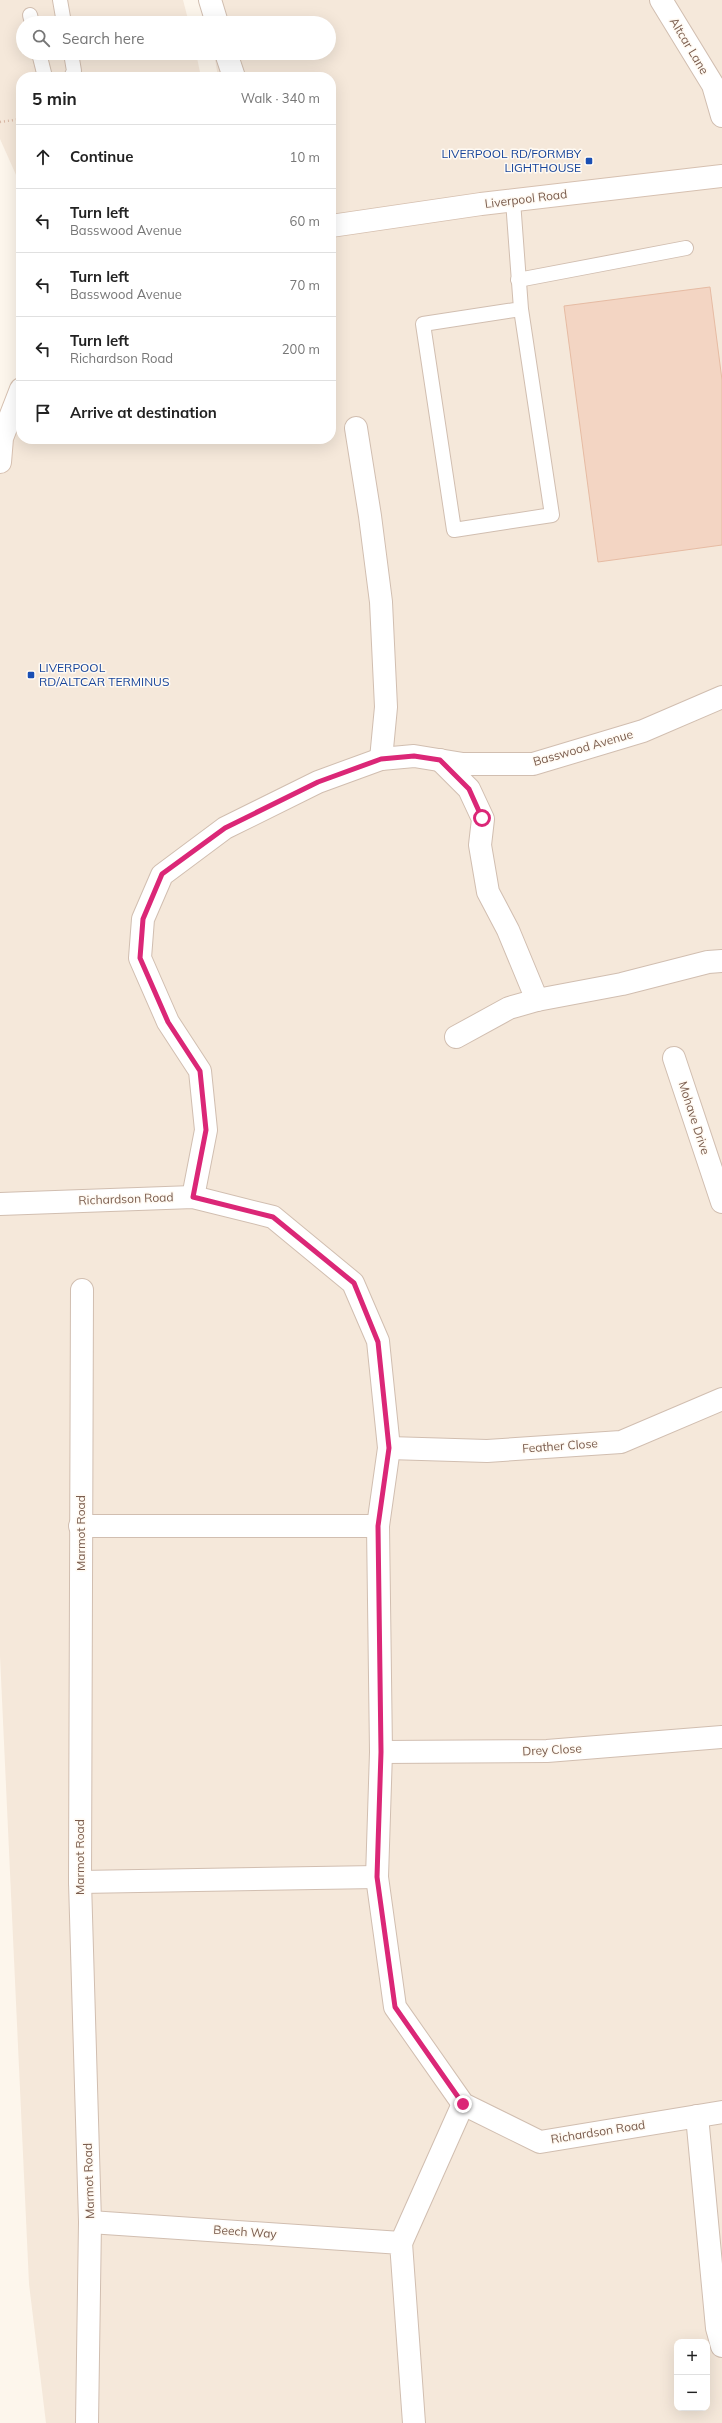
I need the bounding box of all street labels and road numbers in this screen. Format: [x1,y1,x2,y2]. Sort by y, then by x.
street label: Altcar Lane [667,15,712,77]
street label: Liverpool Road [484,186,568,211]
street label: Basswood Avenue [531,726,635,769]
street label: Mohave Drive [676,1079,713,1156]
street label: Richardson Road [78,1189,174,1208]
street label: Feather Close [522,1435,598,1456]
street label: Marmot Road [73,1495,88,1571]
street label: Drey Close [522,1740,582,1759]
street label: Marmot Road [72,1819,87,1895]
street label: Richardson Road [550,2117,646,2146]
street label: Marmot Road [80,2143,97,2219]
street label: Beech Way [213,2222,278,2241]

